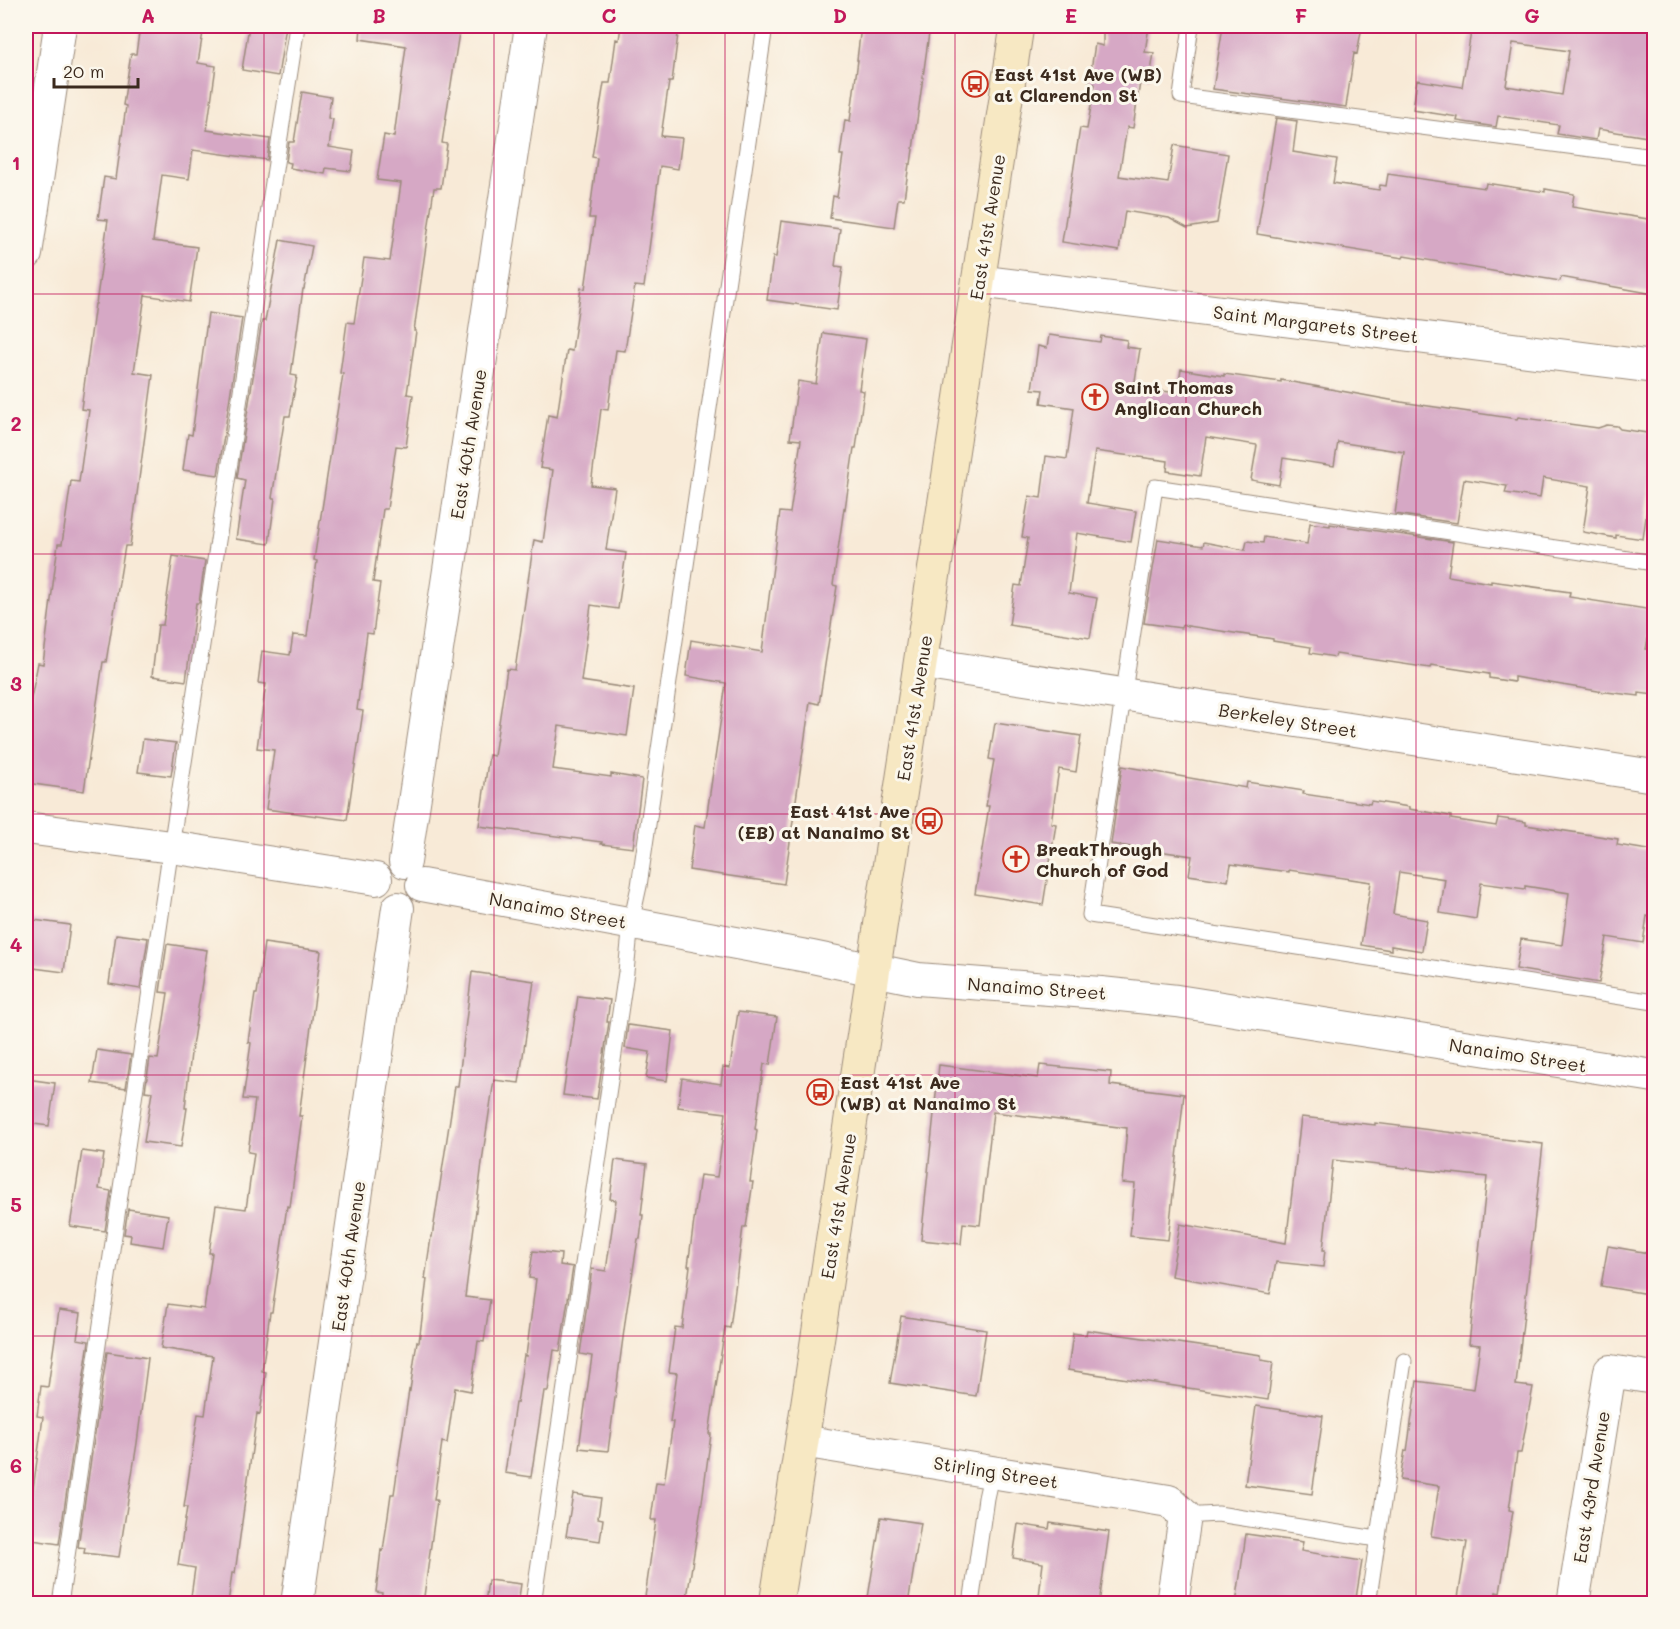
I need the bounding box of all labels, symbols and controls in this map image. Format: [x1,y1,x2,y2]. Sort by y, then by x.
text: A [141,2,155,28]
text: B [372,2,386,28]
text: C [602,2,617,28]
text: D [833,2,847,28]
text: E [1065,2,1077,28]
text: F [1295,2,1308,28]
text: G [1524,2,1540,28]
scale bar [54,51,138,89]
text: 20 m [63,59,104,83]
place label: East 41st Ave (WB) at Clarendon St [994,62,1162,107]
bus stop icon: East 41st Ave (WB) at Clarendon St [960,69,990,99]
text: 1 [12,149,20,175]
street label: East 41st Avenue [964,152,1010,302]
street label: Saint Margarets Street [1212,299,1420,349]
street label: East 40th Avenue [444,367,492,521]
place label: Saint Thomas Anglican Church [1114,375,1262,420]
church icon: Saint Thomas Anglican Church [1080,382,1110,412]
text: 2 [10,410,22,436]
street label: East 41st Avenue [891,633,937,783]
text: 3 [10,670,22,696]
street label: Berkeley Street [1217,697,1359,743]
place label: East 41st Ave (EB) at Nanaimo St [738,799,910,844]
bus stop icon: East 41st Ave (EB) at Nanaimo St [914,806,944,836]
place label: BreakThrough Church of God [1036,837,1169,882]
church icon: BreakThrough Church of God [1001,844,1031,874]
street label: Nanaimo Street [487,886,629,934]
text: 4 [10,931,23,957]
street label: Nanaimo Street [967,971,1107,1005]
street label: Nanaimo Street [1447,1032,1589,1078]
place label: East 41st Ave (WB) at Nanaimo St [840,1070,1016,1115]
bus stop icon: East 41st Ave (WB) at Nanaimo St [805,1077,835,1107]
street label: East 41st Avenue [815,1131,861,1281]
street label: East 40th Avenue [326,1179,370,1333]
text: 5 [10,1191,22,1217]
street label: East 43rd Avenue [1567,1409,1615,1565]
street label: Stirling Street [932,1450,1060,1494]
text: 6 [10,1452,22,1478]

